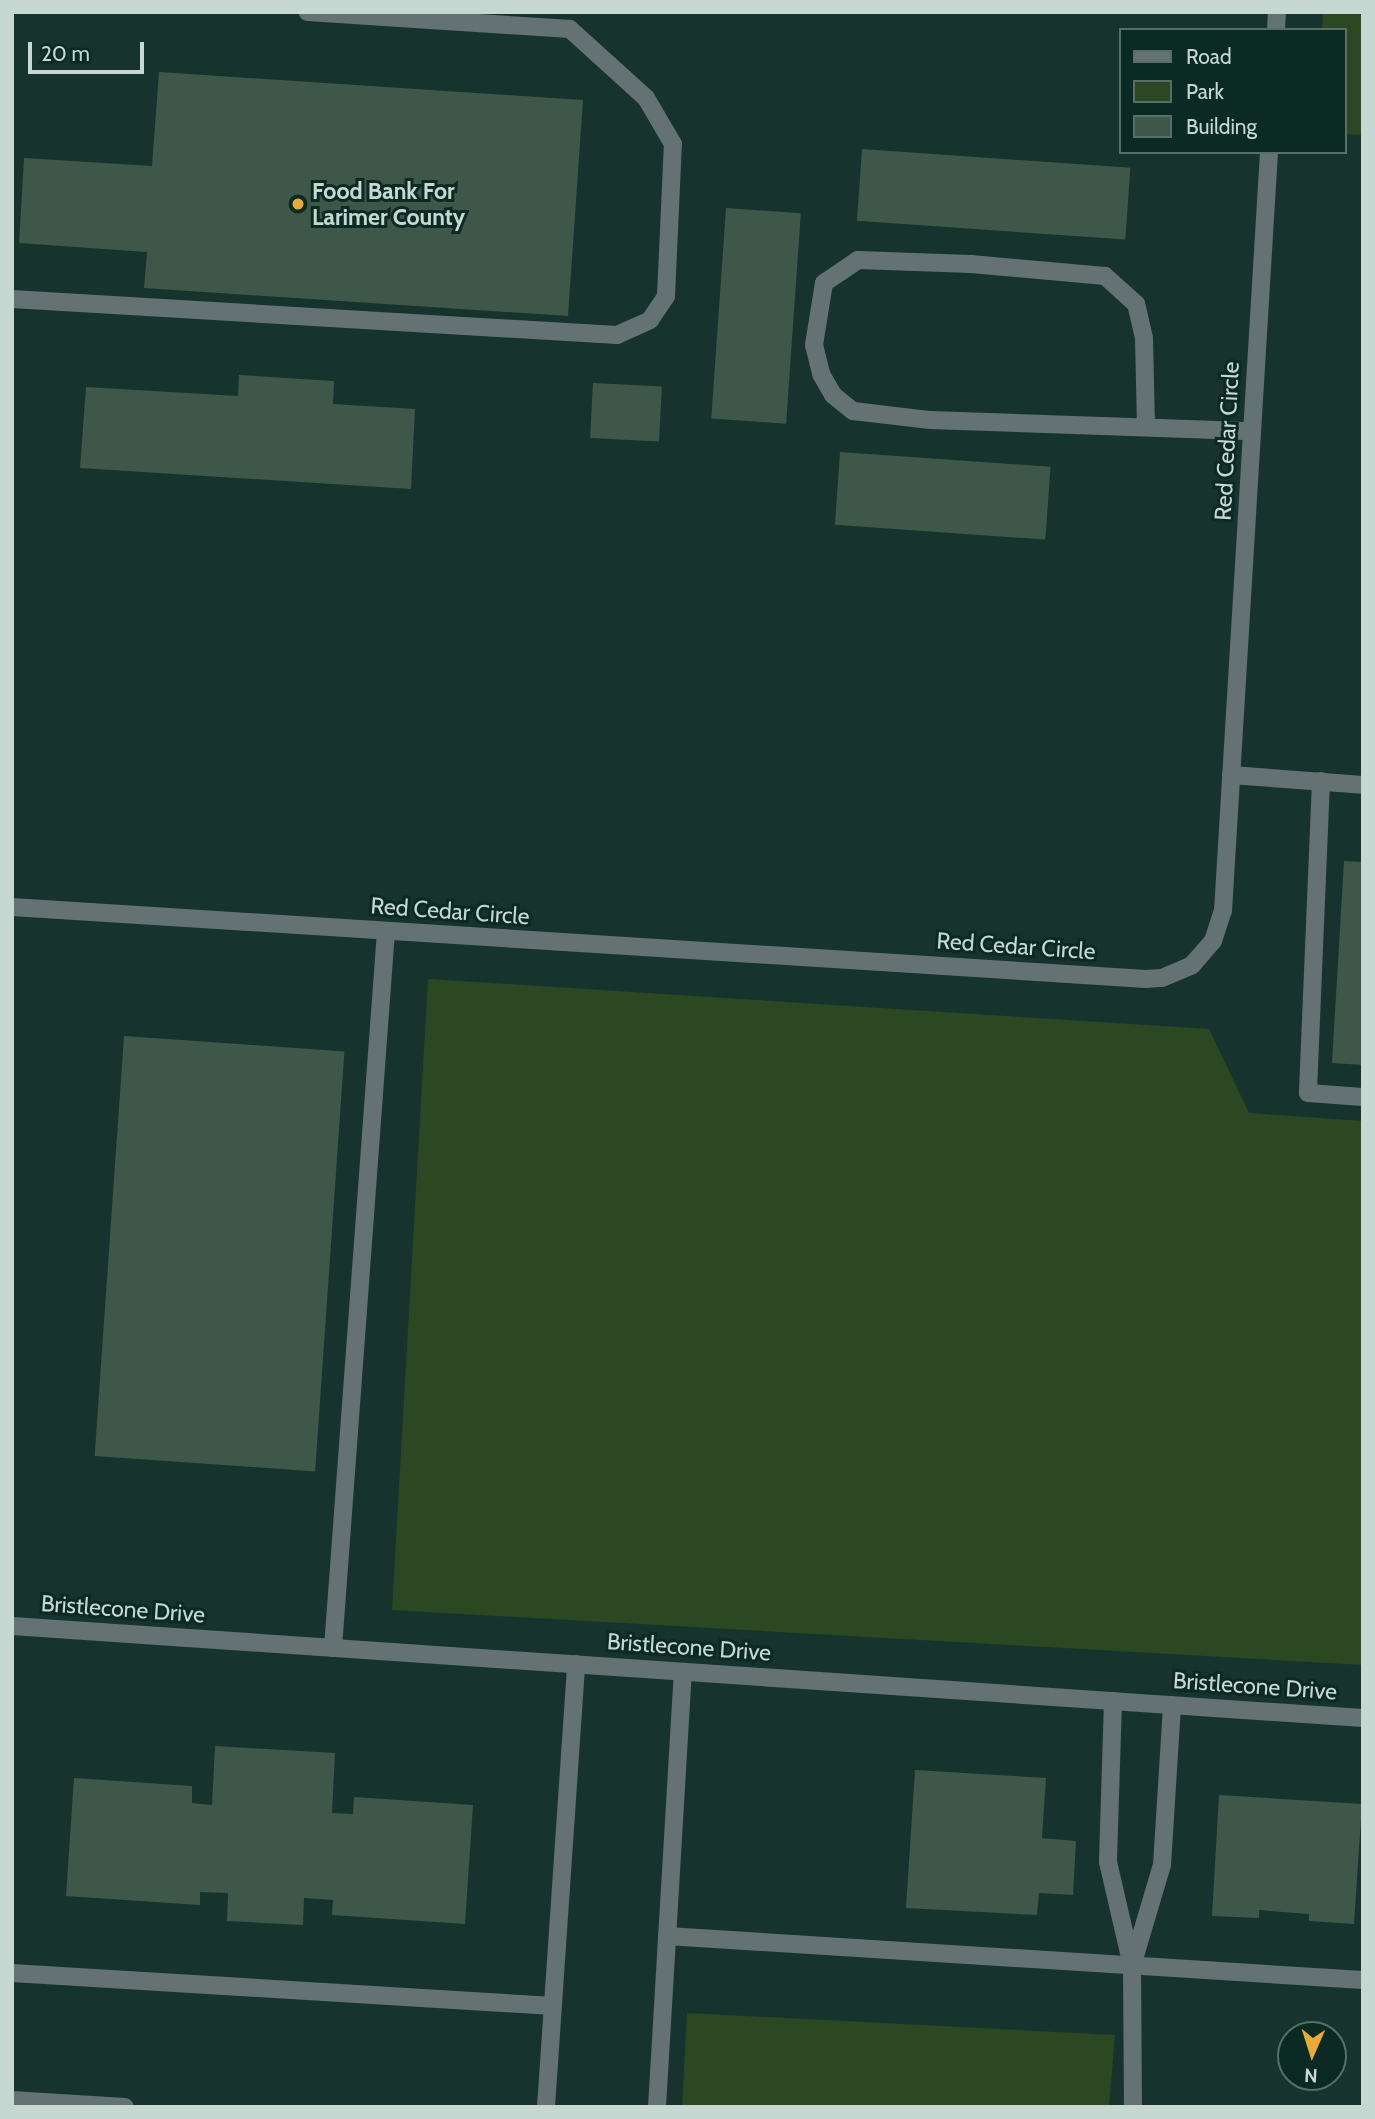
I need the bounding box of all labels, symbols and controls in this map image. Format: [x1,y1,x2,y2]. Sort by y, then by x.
scale bar [32,28,147,72]
legend [1120,28,1347,154]
text: 20 m [41,41,90,66]
text: Road [1186,44,1232,69]
text: Park [1186,79,1224,104]
text: Building [1186,114,1257,139]
place label: Food Bank For Larimer County [312,177,465,231]
marker: Food Bank For Larimer County [290,196,306,212]
street label: Red Cedar Circle [1209,361,1245,521]
street label: Red Cedar Circle [370,892,530,930]
street label: Red Cedar Circle [936,927,1096,965]
street label: Bristlecone Drive [40,1589,206,1629]
street label: Bristlecone Drive [606,1627,772,1667]
street label: Bristlecone Drive [1172,1666,1338,1706]
north arrow [1277,2021,1347,2091]
text: N [1304,2064,1318,2087]

